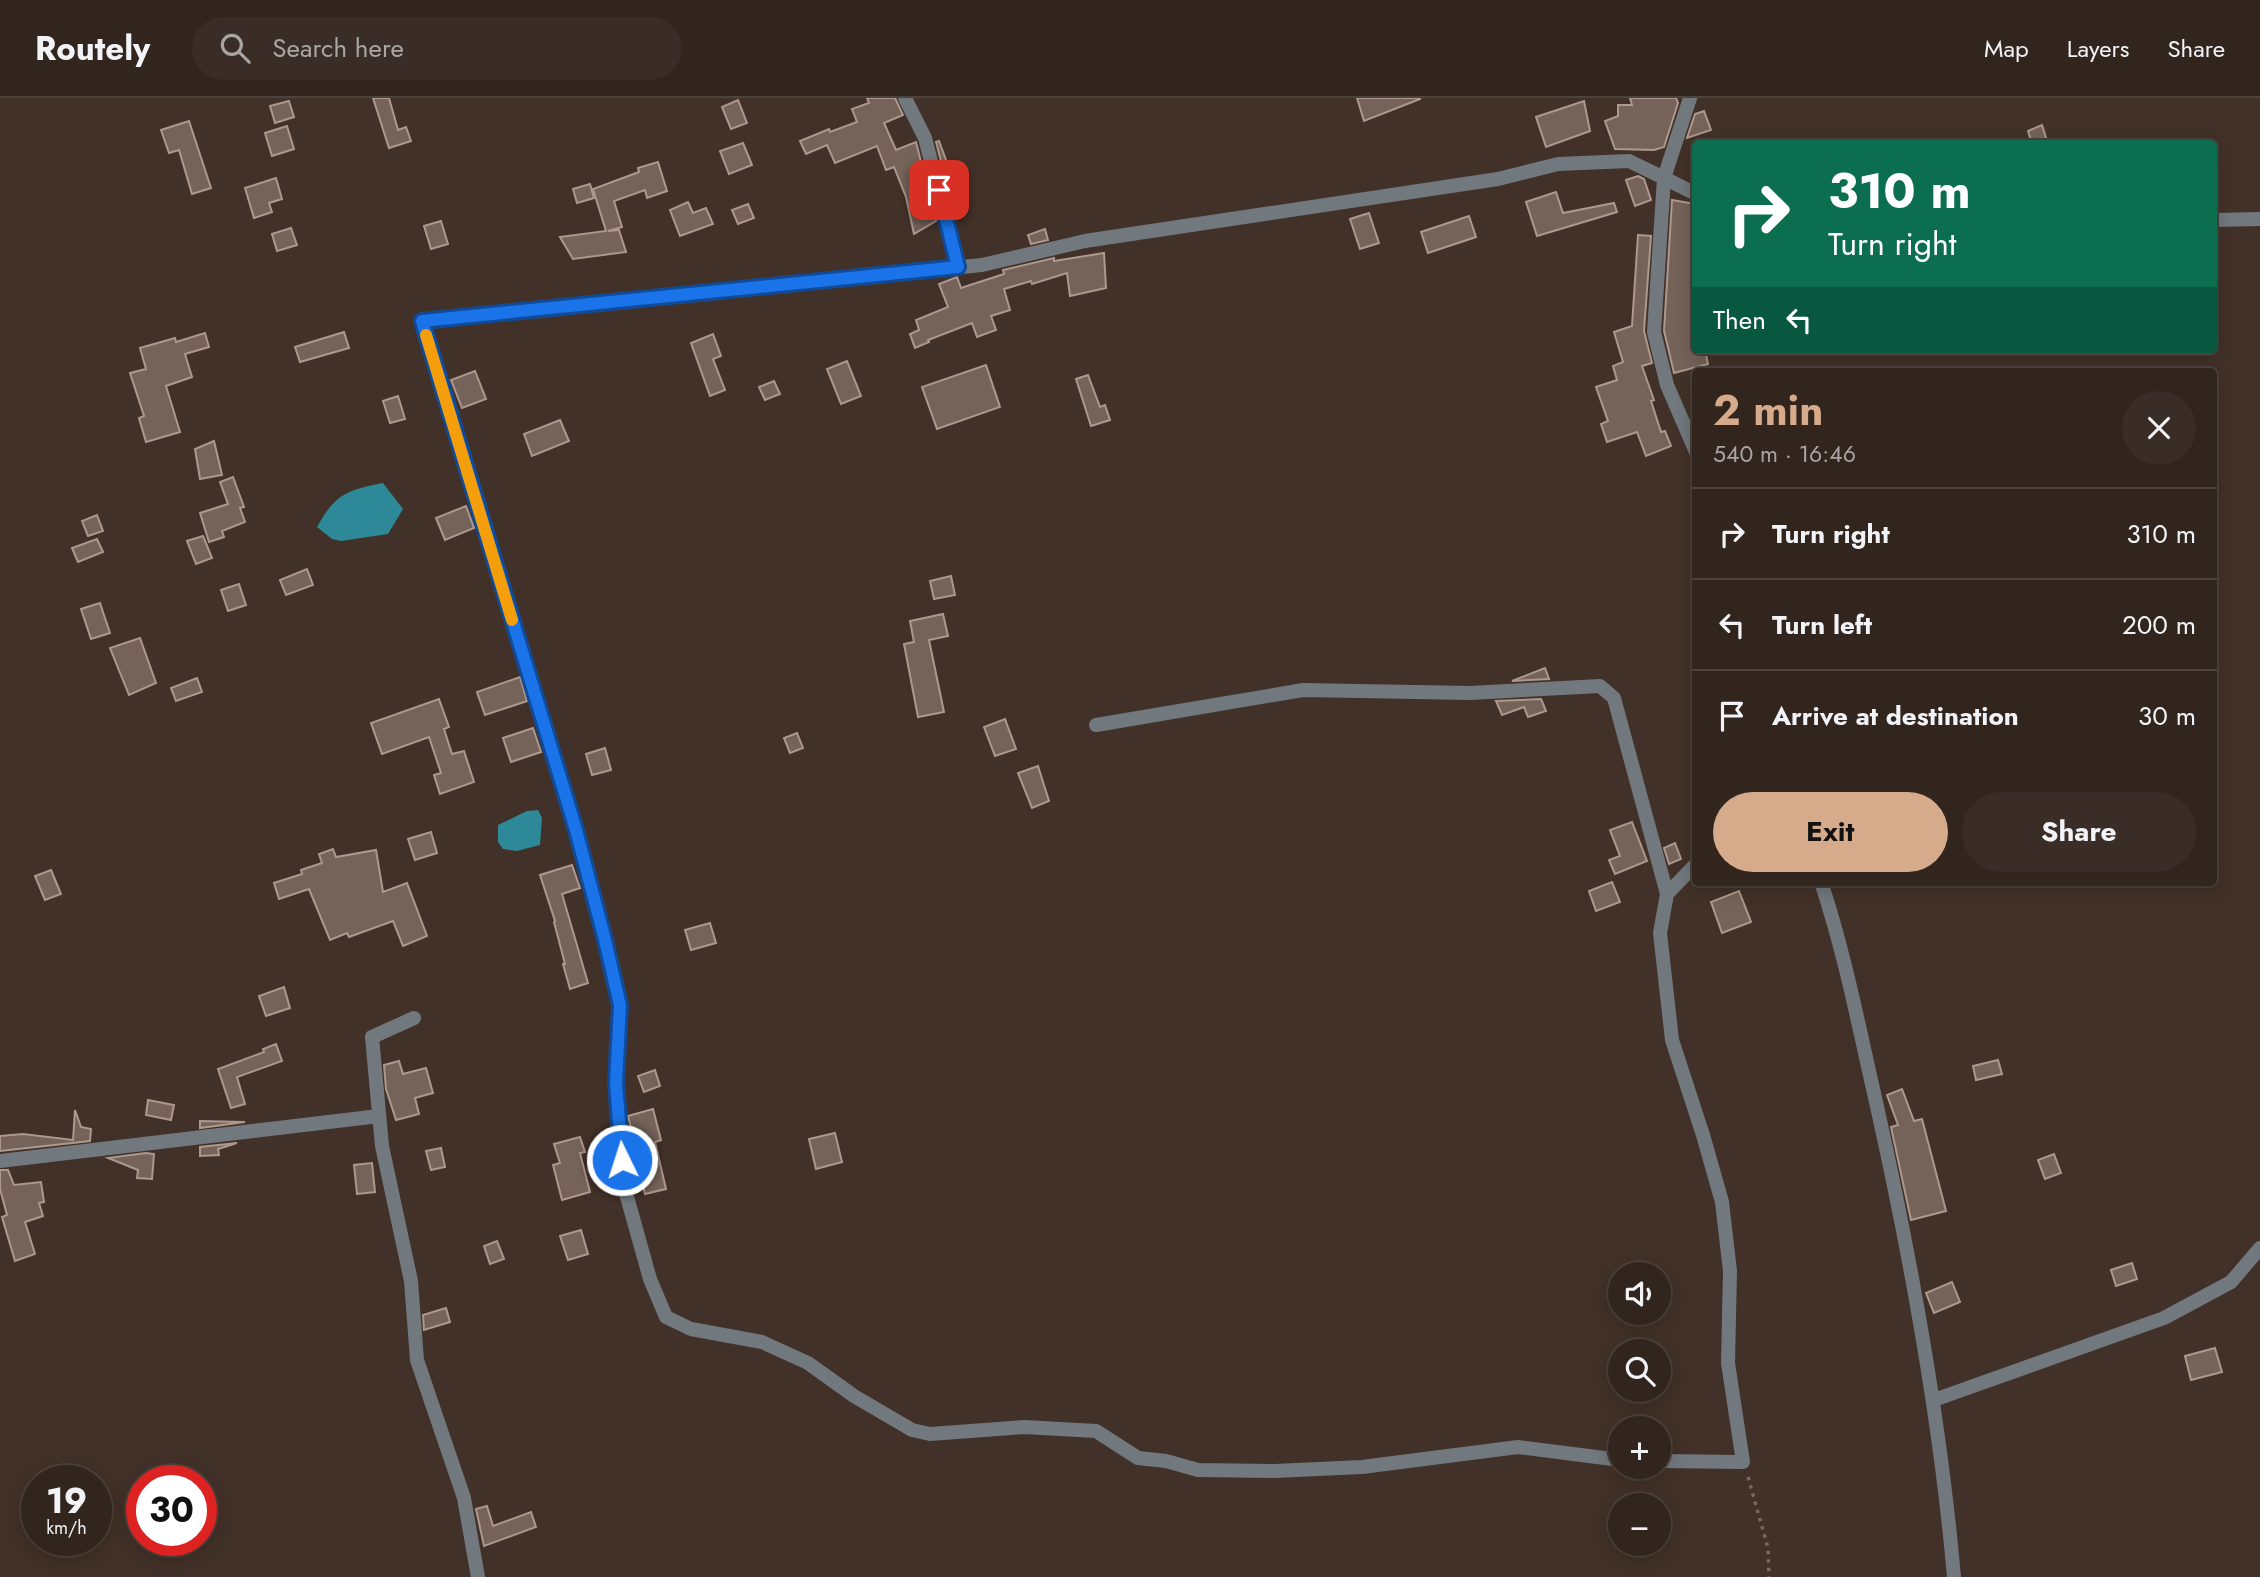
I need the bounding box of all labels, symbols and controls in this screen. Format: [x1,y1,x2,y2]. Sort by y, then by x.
search box [192,17,682,80]
text: Routely [35,25,150,72]
icon: search [216,29,254,67]
text: Search here [272,29,404,67]
text: Map [1984,31,2029,66]
text: Layers [2067,31,2129,66]
text: Share [2167,31,2225,66]
text: 310 m [1828,156,1971,226]
pin [909,160,969,220]
icon: right [1713,168,1804,259]
icon: arrive [920,171,958,209]
text: Turn right [1828,221,1957,267]
text: Then [1713,301,1766,339]
icon: left [1780,301,1818,339]
text: 2 min [1713,380,1823,441]
button: close [2122,391,2196,465]
text: 540 m · 16:46 [1713,437,1856,471]
icon: right [1713,515,1751,553]
text: Turn right [1772,515,1890,553]
text: 310 m [2126,515,2196,553]
icon: left [1713,606,1751,644]
text: Turn left [1772,606,1872,644]
text: 200 m [2122,606,2196,644]
icon: arrive [1713,697,1751,735]
text: Arrive at destination [1772,697,2019,735]
text: 30 m [2138,697,2196,735]
button: Exit [1713,792,1948,872]
button: Share [1962,792,2196,872]
position arrow [585,1123,659,1197]
map controls [1608,1262,1671,1556]
button: sound [1608,1262,1671,1325]
button: search [1608,1339,1671,1402]
button: + [1608,1416,1671,1479]
speed limit sign: 30 [126,1465,217,1556]
text: 19 [46,1476,87,1526]
button: − [1608,1493,1671,1556]
text: km/h [46,1515,87,1541]

